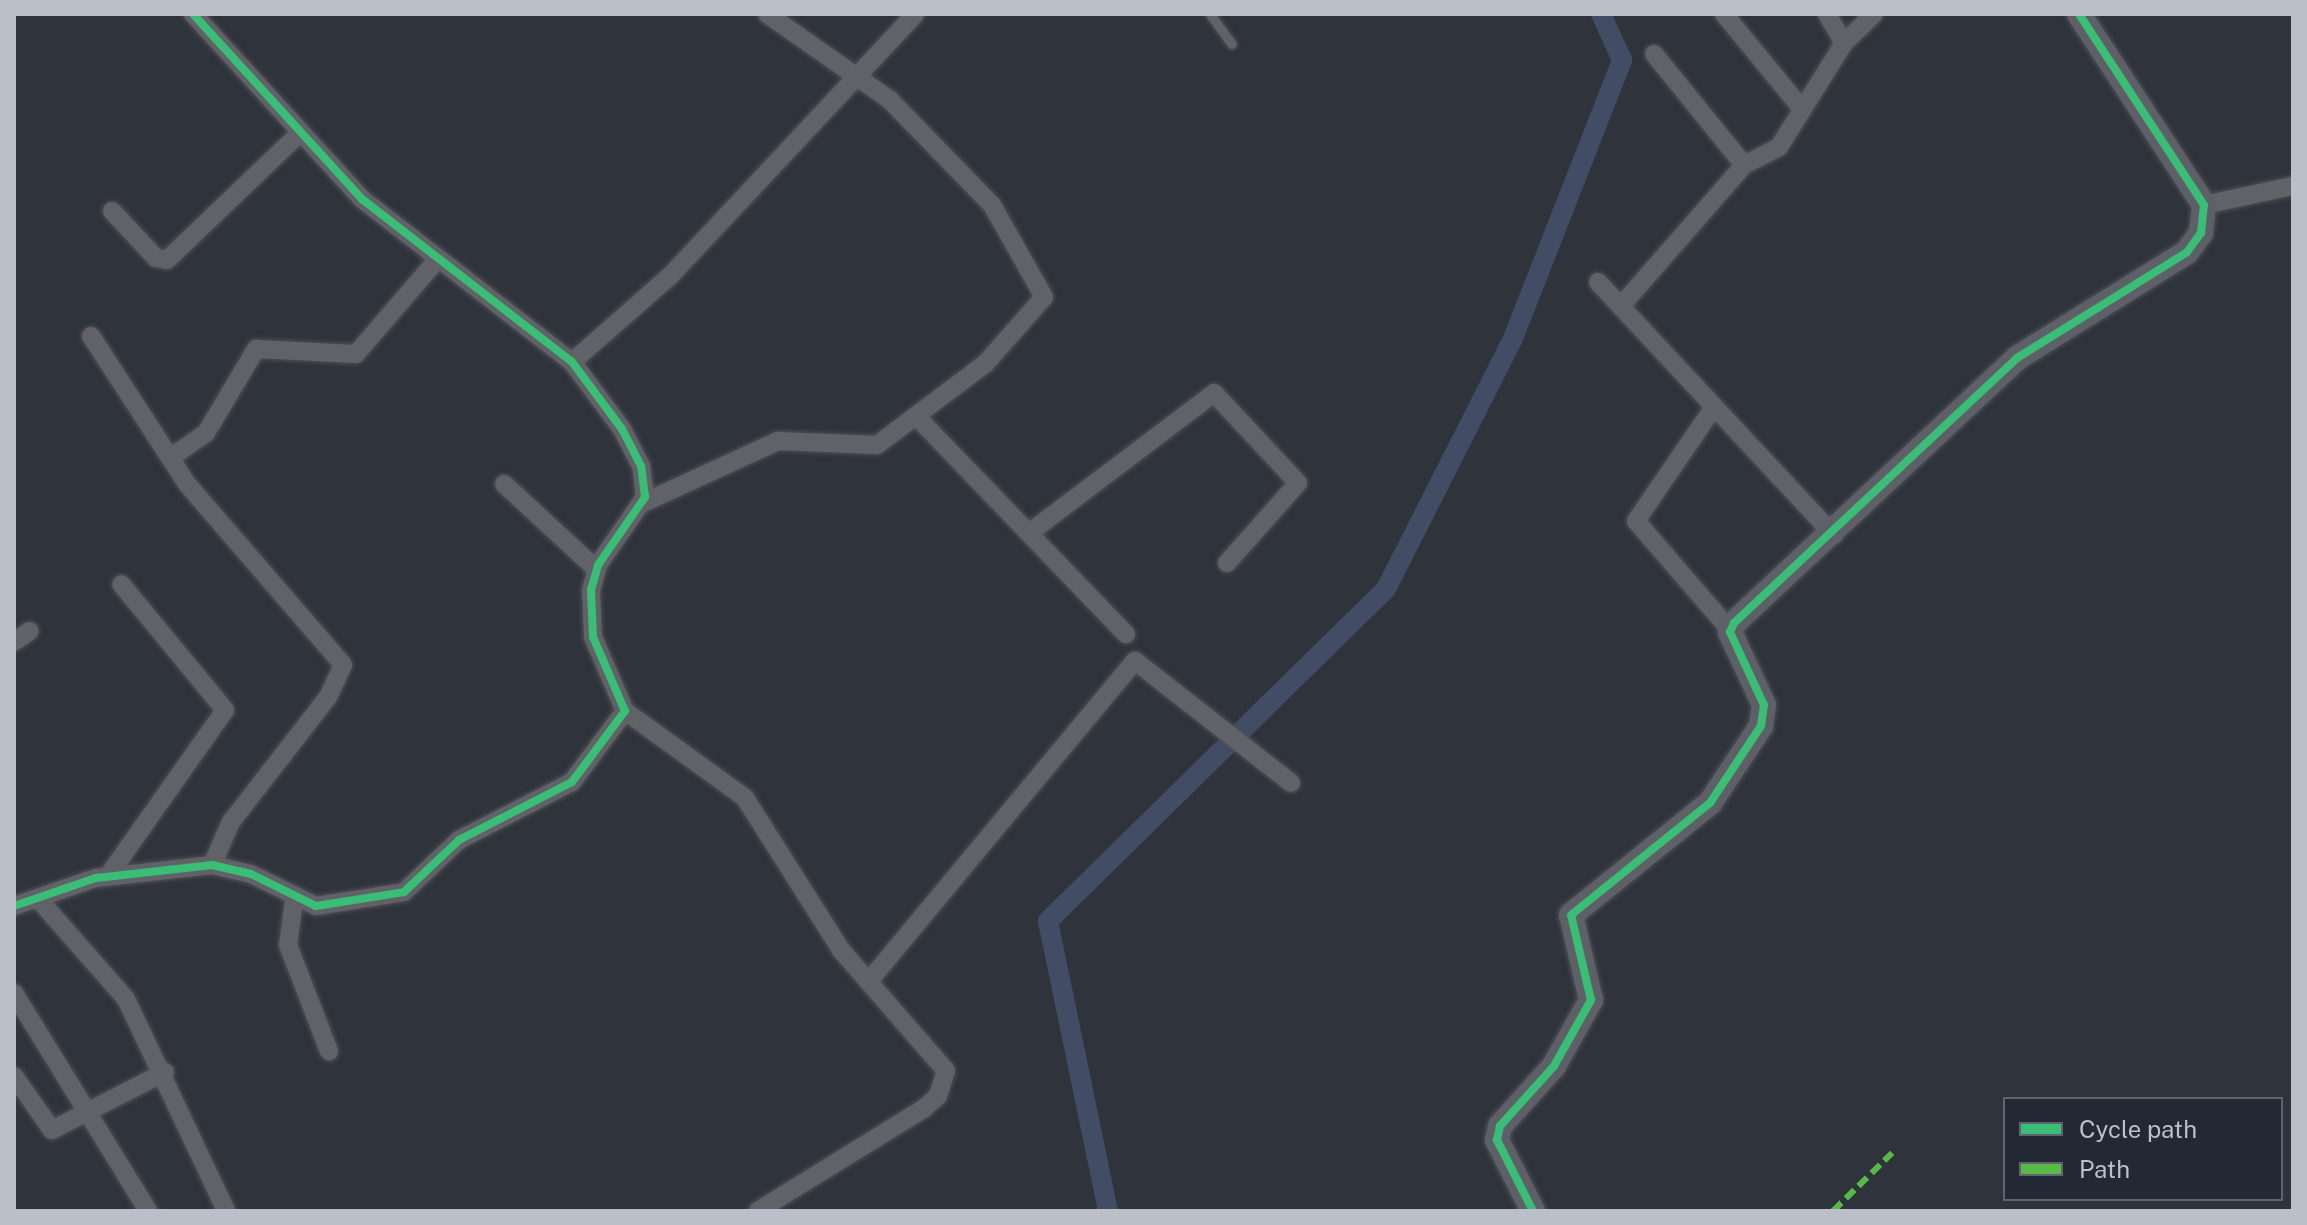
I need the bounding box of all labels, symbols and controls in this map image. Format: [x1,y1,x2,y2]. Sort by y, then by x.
legend [2003,1097,2283,1201]
text: Cycle path [2079,1115,2197,1143]
text: Path [2079,1155,2130,1183]

